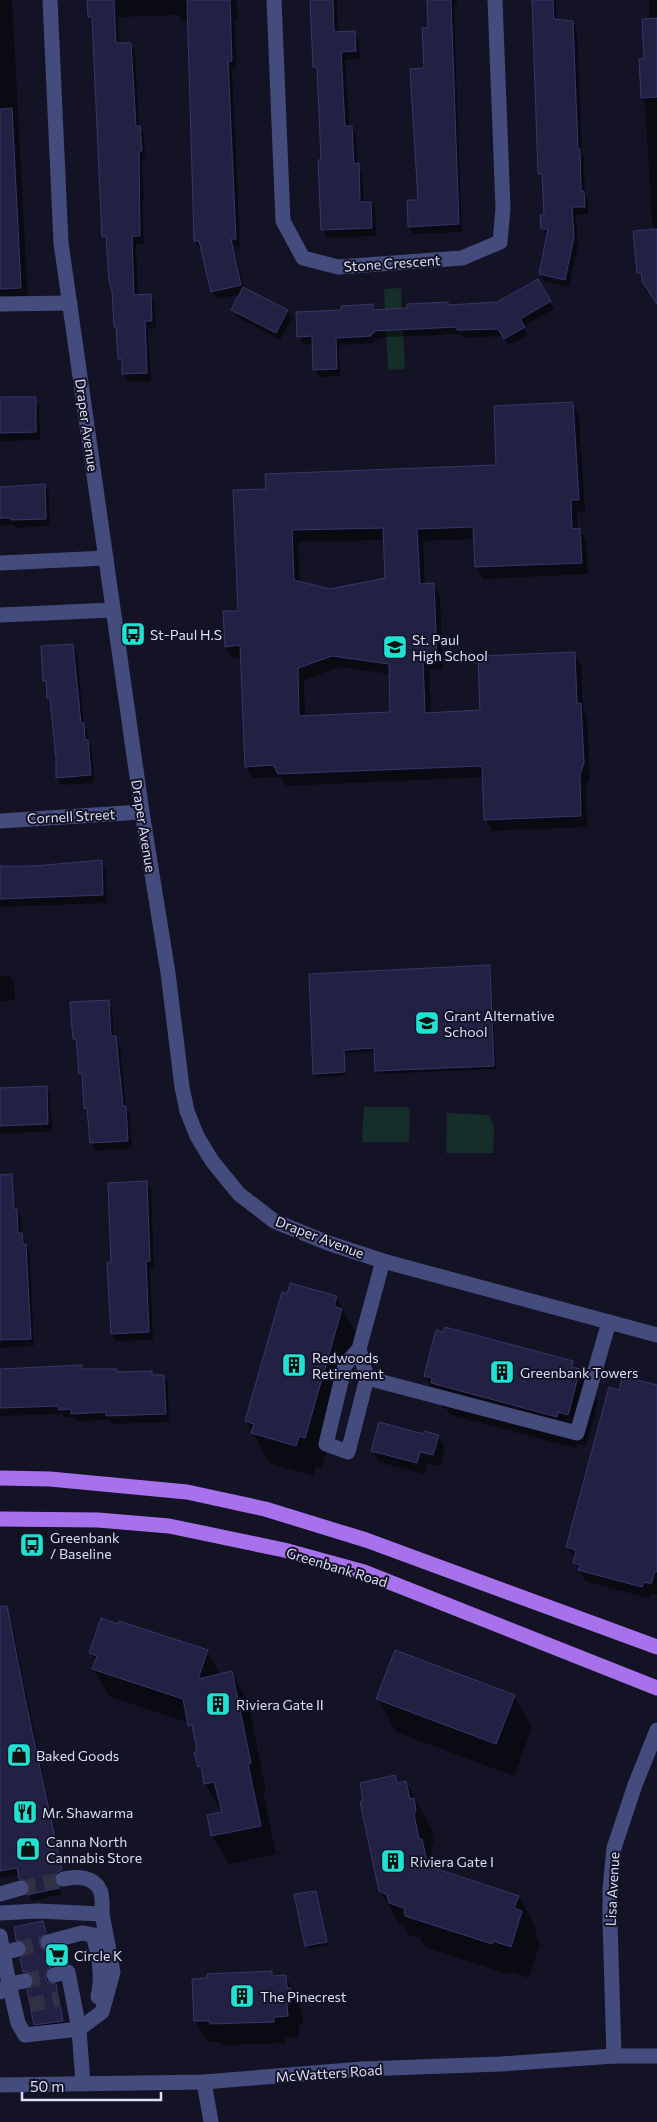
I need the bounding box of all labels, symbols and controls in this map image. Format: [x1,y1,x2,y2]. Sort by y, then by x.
street label: Stone Crescent [343,251,441,275]
street label: Draper Avenue [72,377,102,473]
bus stop icon: St-Paul H.S [120,621,146,647]
place label: St-Paul H.S [150,626,222,643]
place label: St. Paul High School [412,631,488,664]
school or university icon: St. Paul High School [382,634,408,660]
street label: Draper Avenue [128,778,160,874]
street label: Cornell Street [26,805,116,827]
place label: Grant Alternative School [444,1007,554,1040]
school or university icon: Grant Alternative School [414,1010,440,1036]
street label: Draper Avenue [273,1212,367,1262]
place label: Redwoods Retirement [312,1349,384,1382]
building icon: Redwoods Retirement [281,1352,307,1378]
building icon: Greenbank Towers [489,1359,515,1385]
place label: Greenbank Towers [520,1364,638,1381]
place label: Greenbank / Baseline [50,1529,120,1562]
bus stop icon: Greenbank / Baseline [19,1532,45,1558]
street label: Greenbank Road [284,1544,390,1590]
building icon: Riviera Gate II [205,1691,231,1717]
place label: Riviera Gate II [236,1696,324,1713]
shop icon: Baked Goods [6,1742,32,1768]
place label: Baked Goods [36,1747,119,1764]
restaurant icon: Mr. Shawarma [12,1799,38,1825]
place label: Mr. Shawarma [42,1804,133,1821]
place label: Canna North Cannabis Store [46,1833,142,1866]
shop icon: Canna North Cannabis Store [15,1836,41,1862]
building icon: Riviera Gate I [380,1848,406,1874]
street label: Lisa Avenue [602,1851,622,1927]
place label: Riviera Gate I [410,1853,494,1870]
supermarket icon: Circle K [44,1942,70,1968]
place label: Circle K [74,1947,122,1964]
building icon: The Pinecrest [229,1983,255,2009]
place label: The Pinecrest [260,1988,347,2005]
street label: McWatters Road [275,2061,383,2085]
scale bar [22,2070,161,2102]
text: 50 m [30,2077,64,2095]

